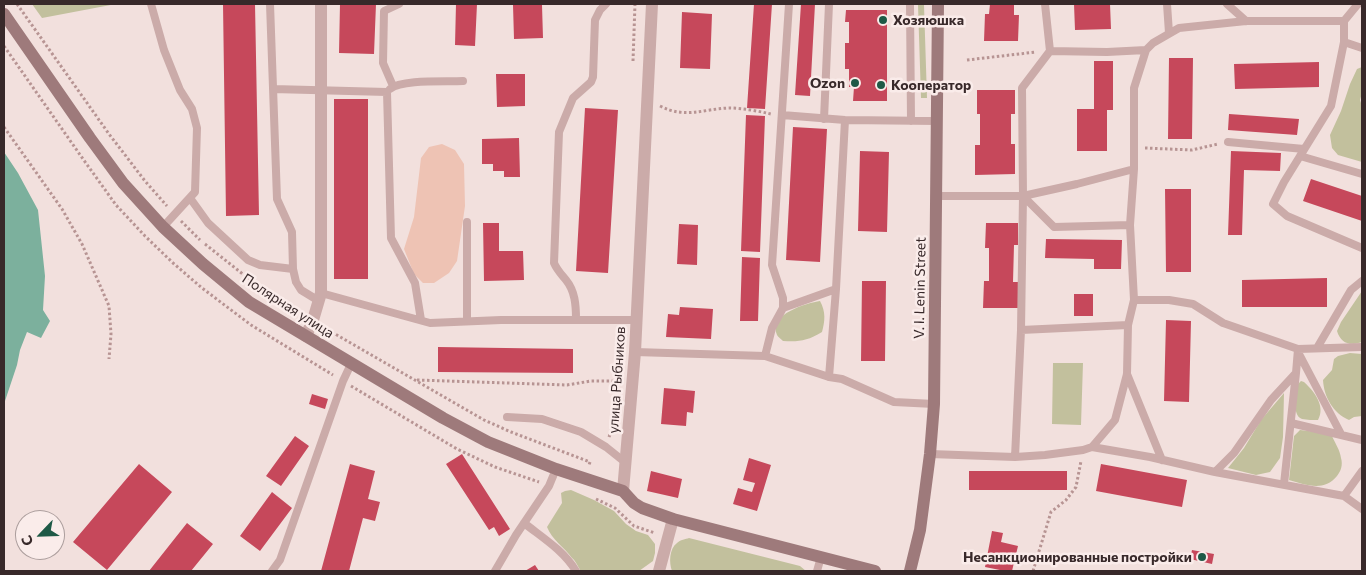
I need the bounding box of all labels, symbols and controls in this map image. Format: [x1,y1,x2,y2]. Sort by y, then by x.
place label: Хозяюшка [893,12,964,28]
marker: Хозяюшка [877,14,889,26]
place label: Ozon [810,75,845,91]
marker: Ozon [849,77,861,89]
place label: Кооператор [891,77,971,93]
marker: Кооператор [875,79,887,91]
street label: V. I. Lenin Street [911,237,929,339]
street label: Полярная улица [239,270,337,342]
street label: улица Рыбников [605,326,629,434]
north arrow [15,510,65,560]
text: С [17,533,36,549]
place label: Несанкционированные постройки [963,549,1192,565]
marker: Несанкционированные постройки [1196,551,1208,563]

